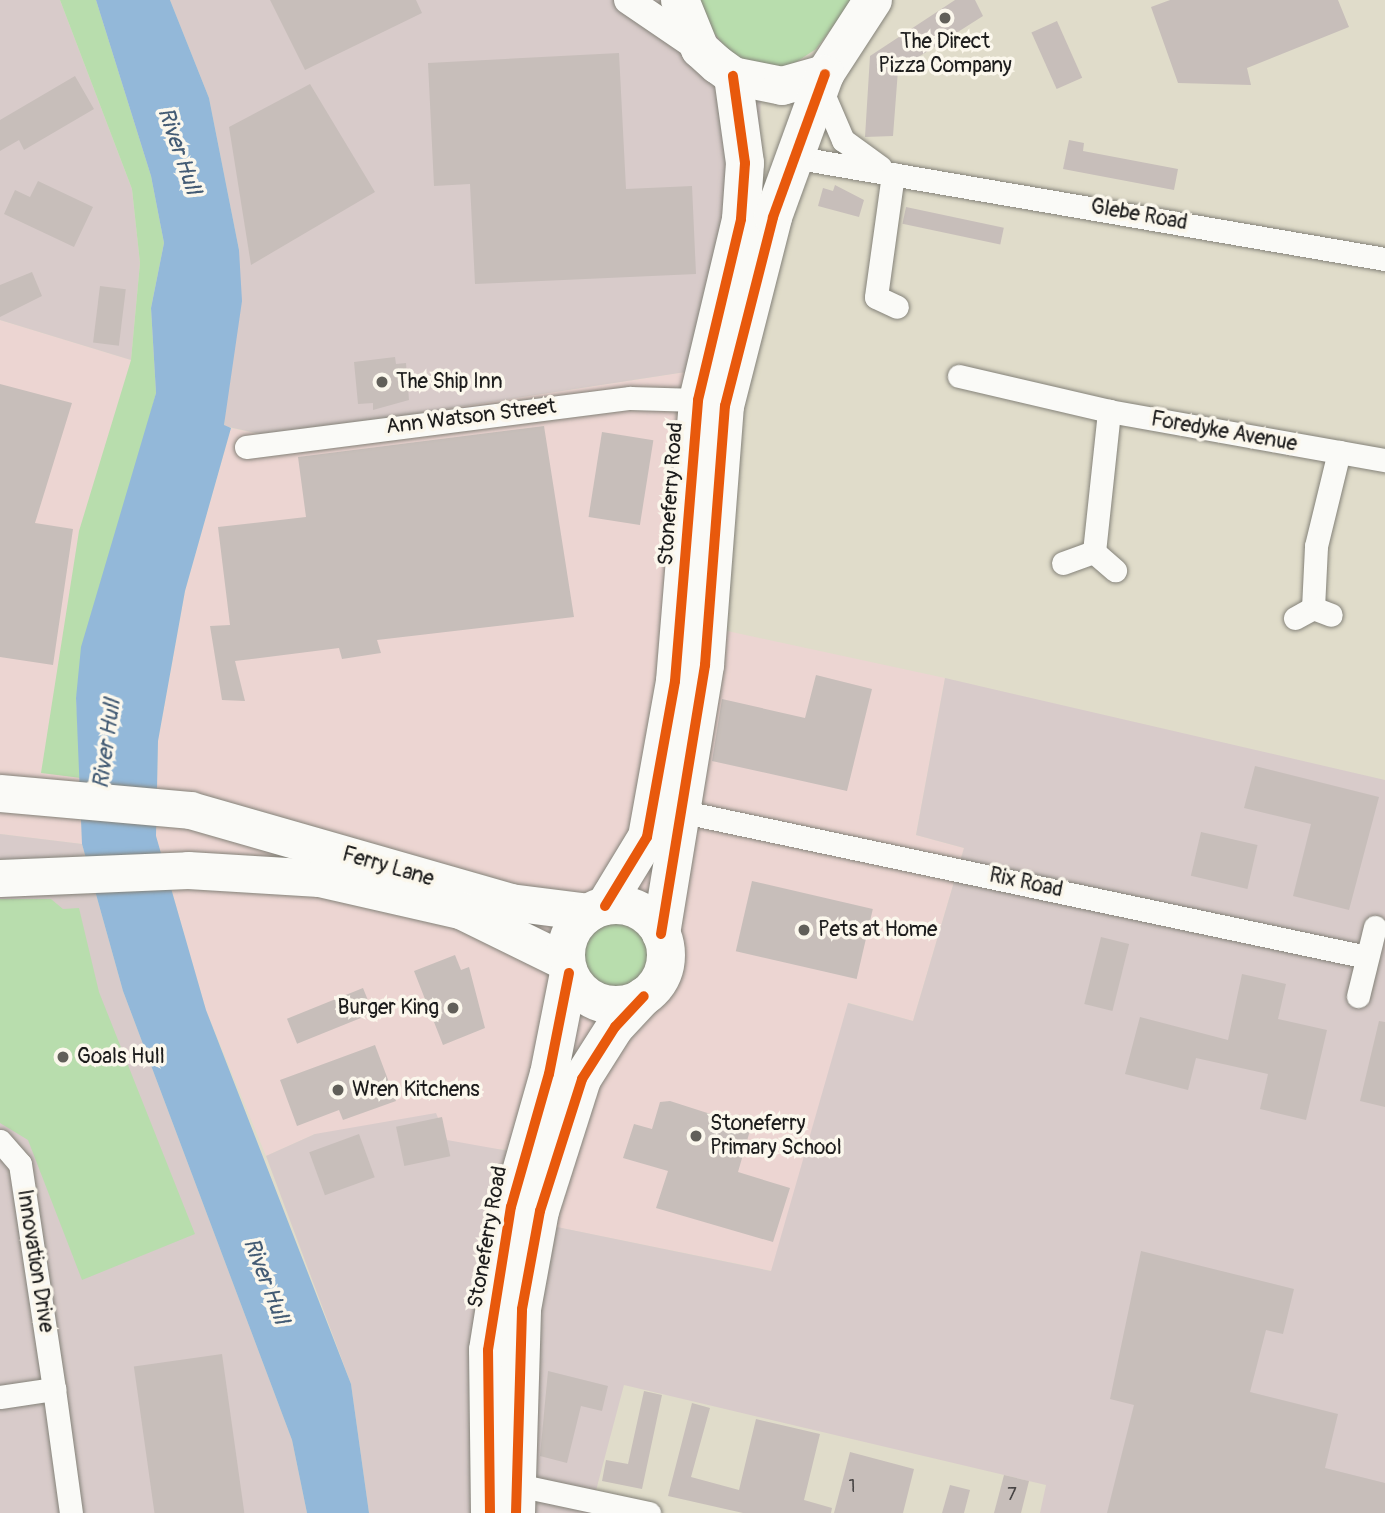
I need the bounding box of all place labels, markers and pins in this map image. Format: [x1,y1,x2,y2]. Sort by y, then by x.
marker: The Direct Pizza Company [937,10,953,26]
place label: The Direct Pizza Company [878,29,1012,79]
place label: The Ship Inn [396,369,503,395]
marker: The Ship Inn [374,374,390,390]
place label: Pets at Home [818,917,937,943]
marker: Pets at Home [796,922,812,938]
place label: Burger King [337,995,439,1021]
marker: Burger King [445,1000,461,1016]
place label: Goals Hull [77,1044,165,1070]
marker: Goals Hull [55,1049,71,1065]
place label: Wren Kitchens [352,1077,480,1103]
marker: Wren Kitchens [330,1082,346,1098]
place label: Stoneferry Primary School [710,1111,842,1161]
marker: Stoneferry Primary School [688,1128,704,1144]

